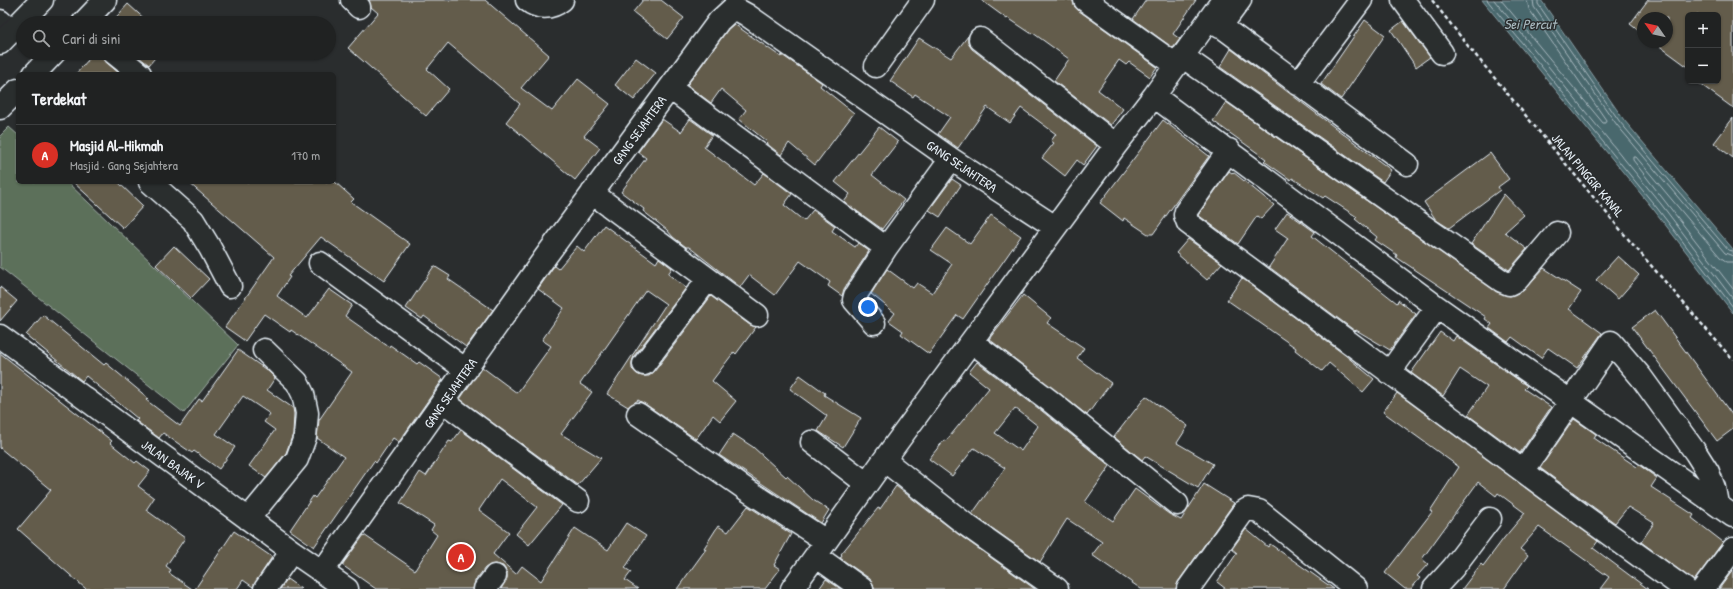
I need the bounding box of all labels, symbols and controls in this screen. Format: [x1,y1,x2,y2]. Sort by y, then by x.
north arrow [1637,12,1673,48]
map controls [1685,12,1721,84]
button: + [1685,12,1721,48]
water label: Sei Percut [1504,14,1558,33]
search box [16,16,336,60]
icon: search [30,27,52,49]
text: Cari di sini [62,28,121,49]
button: − [1685,48,1721,84]
text: Terdekat [32,87,86,110]
street label: GANG SEJAHTERA [608,91,671,168]
street label: JALAN PINGGIR KANAL [1548,129,1628,221]
text: Masjid Al-Hikmah [70,135,163,156]
street label: GANG SEJAHTERA [923,136,1001,197]
text: A [42,146,48,164]
text: 170 m [291,146,320,164]
text: Masjid · Gang Sejahtera [70,156,178,174]
your location [858,297,878,317]
street label: GANG SEJAHTERA [419,354,481,432]
street label: JALAN BAJAK V [138,435,209,493]
pin: A [448,542,474,572]

